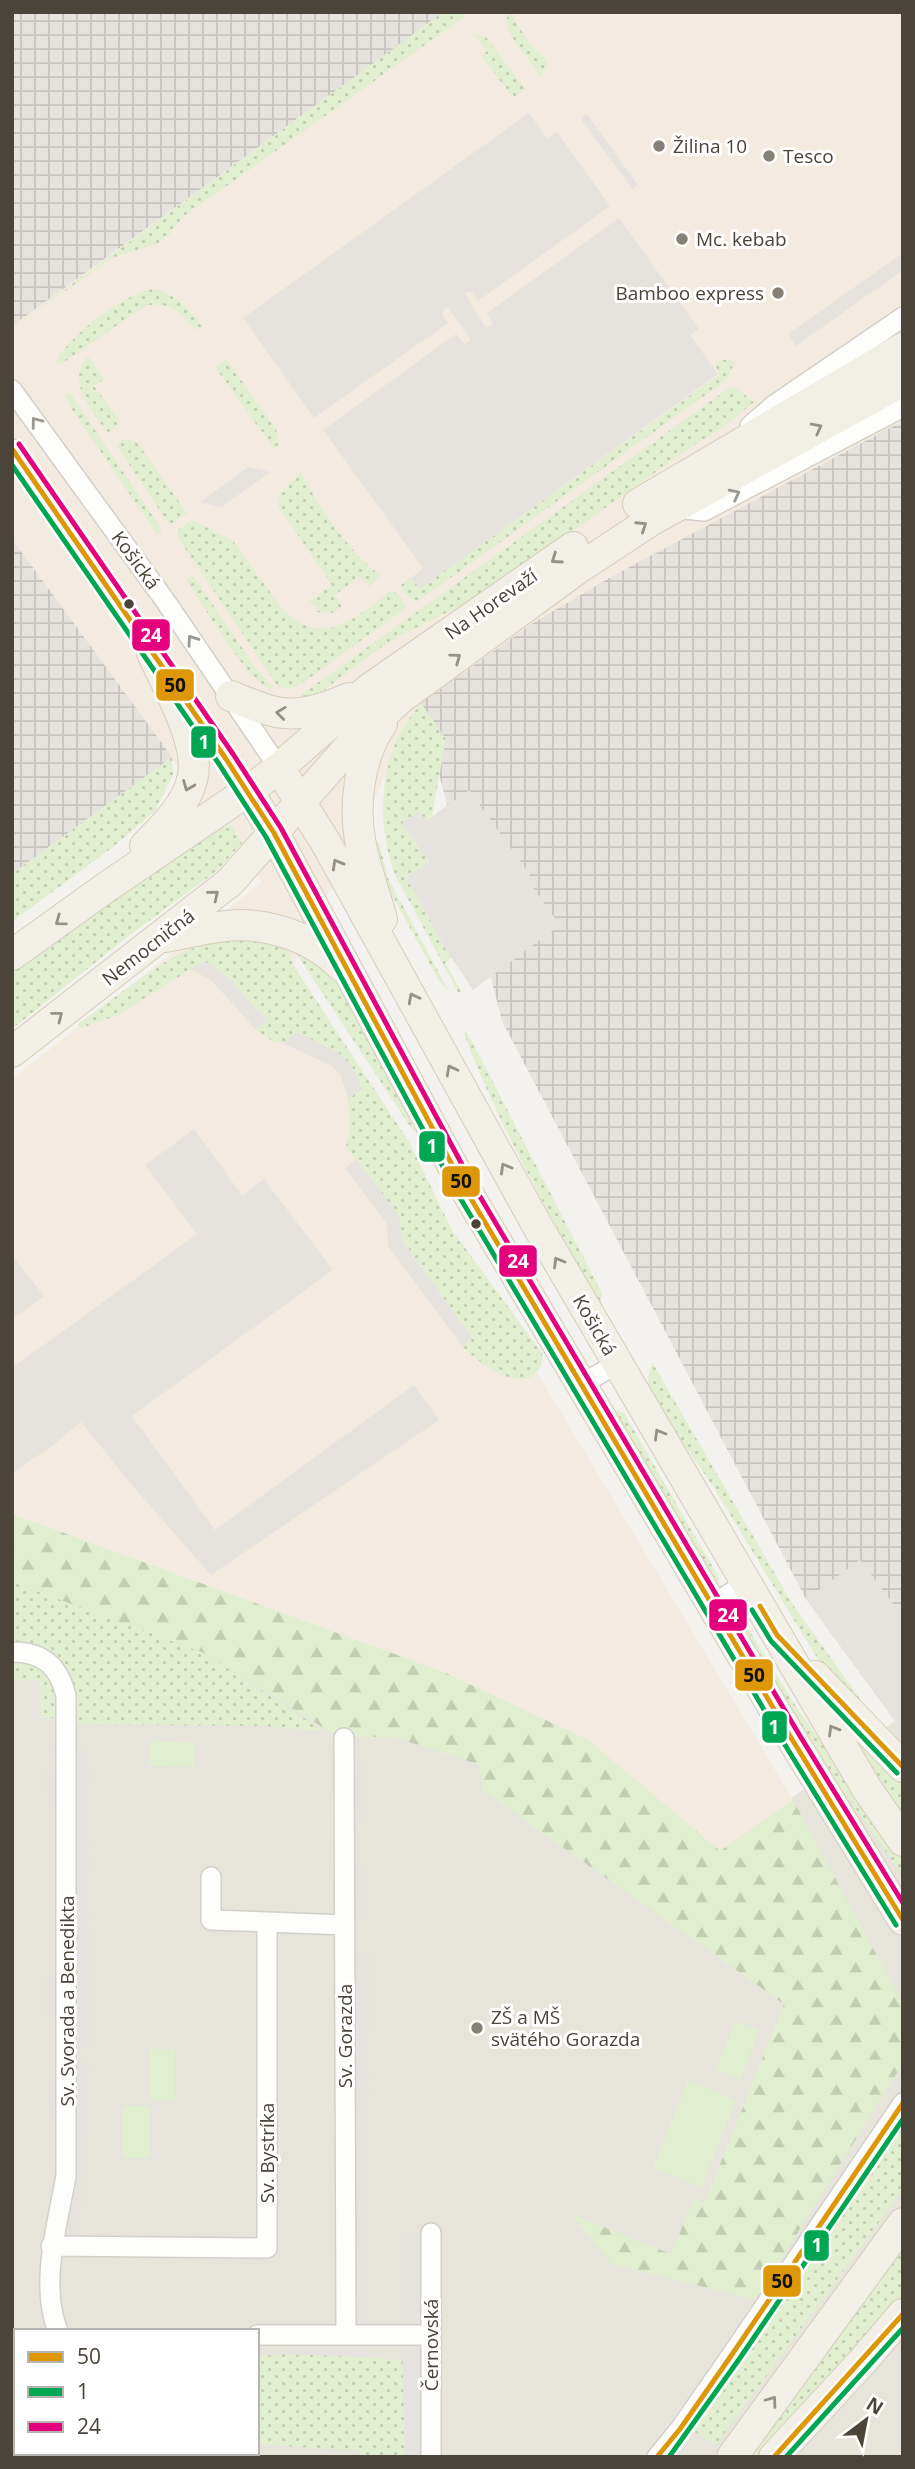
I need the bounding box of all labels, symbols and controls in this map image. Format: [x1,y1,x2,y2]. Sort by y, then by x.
place label: Žilina 10 [673,133,747,159]
marker: Žilina 10 [651,138,667,154]
place label: Tesco [783,143,834,169]
marker: Tesco [761,148,777,164]
place label: Mc. kebab [696,226,787,252]
marker: Mc. kebab [674,231,690,247]
place label: Bamboo express [615,280,764,306]
marker: Bamboo express [770,285,786,301]
one-way arrow [32,418,44,430]
one-way arrow [810,423,823,437]
one-way arrow [728,489,741,503]
one-way arrow [634,522,647,535]
street label: Košická [106,525,166,595]
one-way arrow [551,551,564,563]
street label: Na Horevaží [440,562,543,645]
unlabelled marker [122,597,136,611]
line badge: 24 [131,618,171,652]
text: 24 [140,622,162,648]
one-way arrow [188,635,200,648]
one-way arrow [448,653,461,666]
line badge: 50 [155,668,195,702]
text: 50 [164,672,186,698]
one-way arrow [275,705,286,720]
line badge: 1 [190,725,217,759]
text: 1 [199,729,209,755]
one-way arrow [183,779,197,791]
one-way arrow [332,858,345,871]
one-way arrow [206,890,219,903]
street label: Nemocničná [96,903,200,991]
one-way arrow [55,913,68,925]
one-way arrow [407,993,421,1005]
one-way arrow [51,1012,63,1025]
one-way arrow [445,1065,459,1077]
line badge: 1 [418,1130,446,1163]
text: 1 [427,1133,437,1159]
one-way arrow [500,1163,513,1176]
line badge: 50 [441,1165,481,1198]
text: 50 [450,1168,472,1194]
unlabelled marker [469,1217,483,1231]
line badge: 24 [498,1244,538,1278]
text: 24 [507,1248,529,1274]
one-way arrow [554,1256,567,1269]
street label: Košická [567,1290,623,1360]
one-way arrow [654,1428,667,1441]
line badge: 24 [708,1598,748,1632]
text: 24 [717,1602,739,1628]
line badge: 50 [734,1658,774,1692]
text: 50 [743,1662,765,1688]
line badge: 1 [761,1710,788,1744]
text: 1 [769,1714,779,1740]
one-way arrow [828,1724,841,1737]
street label: Sv. Svorada a Benedikta [54,1895,80,2107]
street label: Sv. Gorazda [332,1984,358,2088]
place label: ZŠ a MŠ svätého Gorazda [491,2004,640,2052]
marker: ZŠ a MŠ svätého Gorazda [469,2020,485,2036]
street label: Sv. Bystríka [254,2103,280,2203]
line badge: 1 [803,2229,830,2262]
text: 1 [812,2232,822,2258]
line badge: 50 [762,2264,802,2298]
text: 50 [771,2268,793,2294]
street label: Černovská [418,2299,444,2391]
legend [14,2329,259,2455]
text: 50 [77,2342,101,2370]
text: 1 [77,2377,89,2405]
north arrow [831,2385,901,2455]
text: N [862,2390,888,2421]
one-way arrow [764,2397,776,2409]
text: 24 [77,2412,101,2440]

